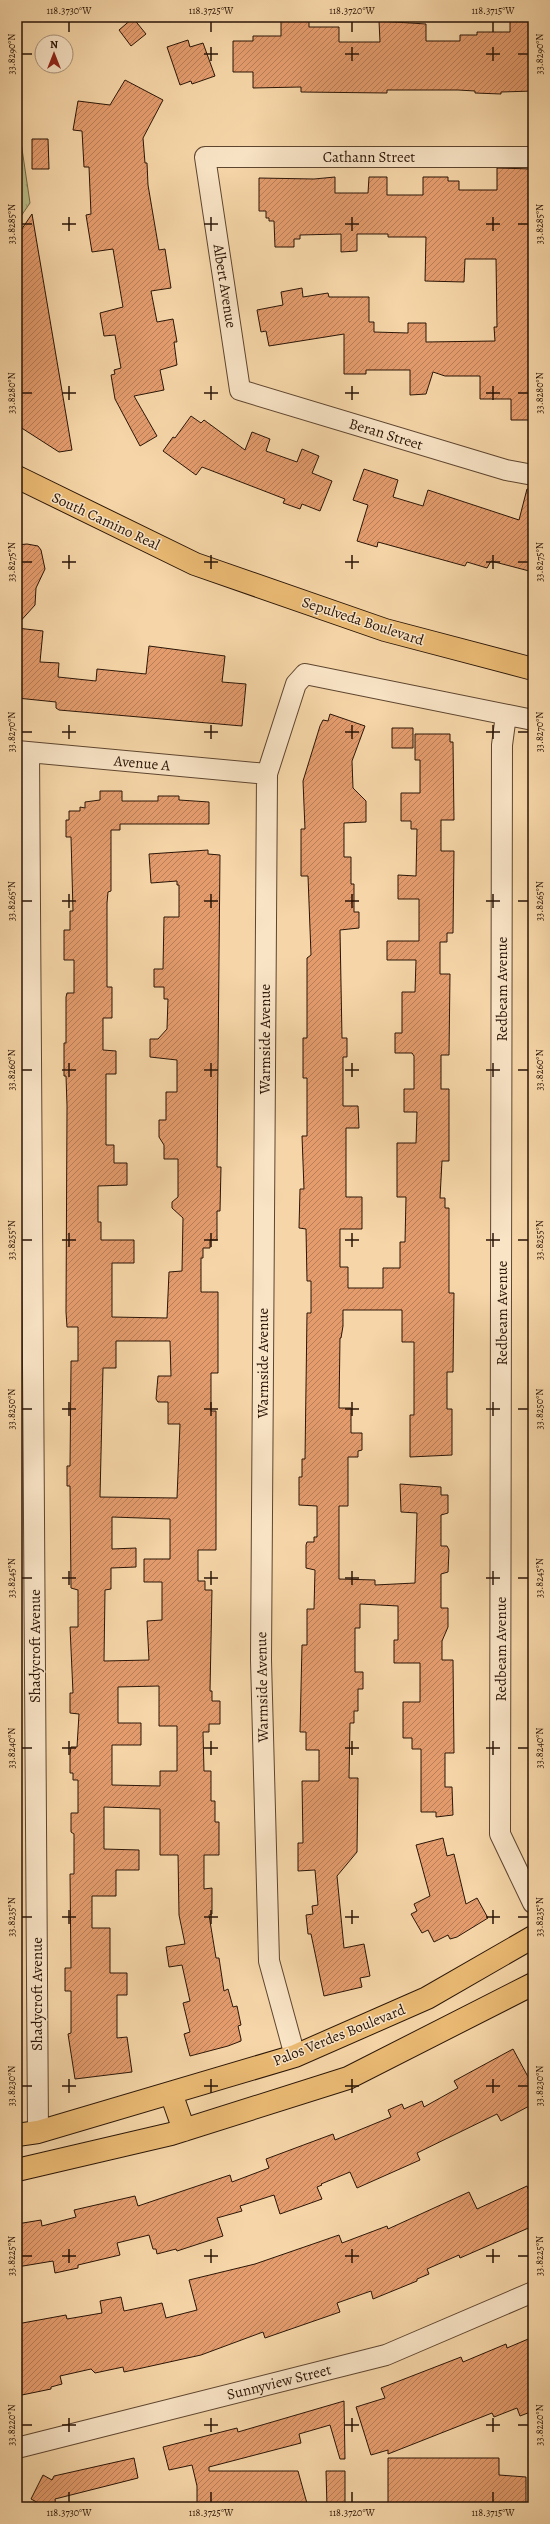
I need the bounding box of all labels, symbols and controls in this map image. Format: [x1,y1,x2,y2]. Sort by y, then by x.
text: 118.3730°W [47,4,92,17]
text: 118.3725°W [189,4,234,17]
text: 118.3720°W [329,4,375,17]
text: 118.3715°W [471,4,515,17]
text: 33.8290°N [5,33,18,75]
text: 33.8290°N [533,33,546,75]
north arrow [34,34,74,74]
text: N [50,37,58,52]
street label: Cathann Street [323,147,415,167]
text: 33.8285°N [5,204,18,244]
text: 33.8285°N [533,204,546,244]
street label: Albert Avenue [208,242,242,330]
text: 33.8280°N [5,372,18,414]
text: 33.8280°N [533,372,546,414]
street label: Beran Street [347,413,425,455]
street label: South Camino Real [49,487,164,555]
text: 33.8275°N [5,542,18,582]
text: 33.8275°N [533,542,546,582]
street label: Sepulveda Boulevard [299,592,427,650]
text: 33.8270°N [5,712,18,752]
text: 33.8270°N [533,712,546,752]
street label: Avenue A [112,750,171,775]
text: 33.8265°N [5,881,18,921]
text: 33.8265°N [533,881,546,921]
street label: Redbeam Avenue [492,936,512,1041]
street label: Warmside Avenue [255,983,275,1095]
text: 33.8260°N [5,1049,18,1091]
text: 33.8260°N [533,1049,546,1091]
text: 33.8255°N [5,1220,18,1260]
text: 33.8255°N [533,1220,546,1260]
street label: Redbeam Avenue [492,1260,512,1365]
street label: Warmside Avenue [253,1307,273,1419]
text: 33.8250°N [5,1389,18,1429]
text: 33.8250°N [533,1389,546,1429]
text: 33.8245°N [5,1558,18,1598]
text: 33.8245°N [533,1558,546,1598]
street label: Shadycroft Avenue [25,1589,45,1703]
street label: Redbeam Avenue [491,1596,511,1701]
street label: Warmside Avenue [251,1631,273,1744]
text: 33.8240°N [5,1727,18,1769]
text: 33.8240°N [533,1727,546,1769]
text: 33.8235°N [5,1897,18,1937]
text: 33.8235°N [533,1897,546,1937]
street label: Shadycroft Avenue [27,1937,47,2051]
street label: Palos Verdes Boulevard [270,1999,409,2071]
text: 33.8230°N [5,2066,18,2106]
text: 33.8230°N [533,2066,546,2106]
text: 33.8225°N [5,2236,18,2276]
text: 33.8225°N [533,2236,546,2276]
street label: Sunnyview Street [225,2359,333,2405]
text: 33.8220°N [5,2404,18,2446]
text: 33.8220°N [533,2404,546,2446]
text: 118.3730°W [47,2506,92,2519]
text: 118.3725°W [189,2506,234,2519]
text: 118.3720°W [329,2506,375,2519]
text: 118.3715°W [471,2506,515,2519]

